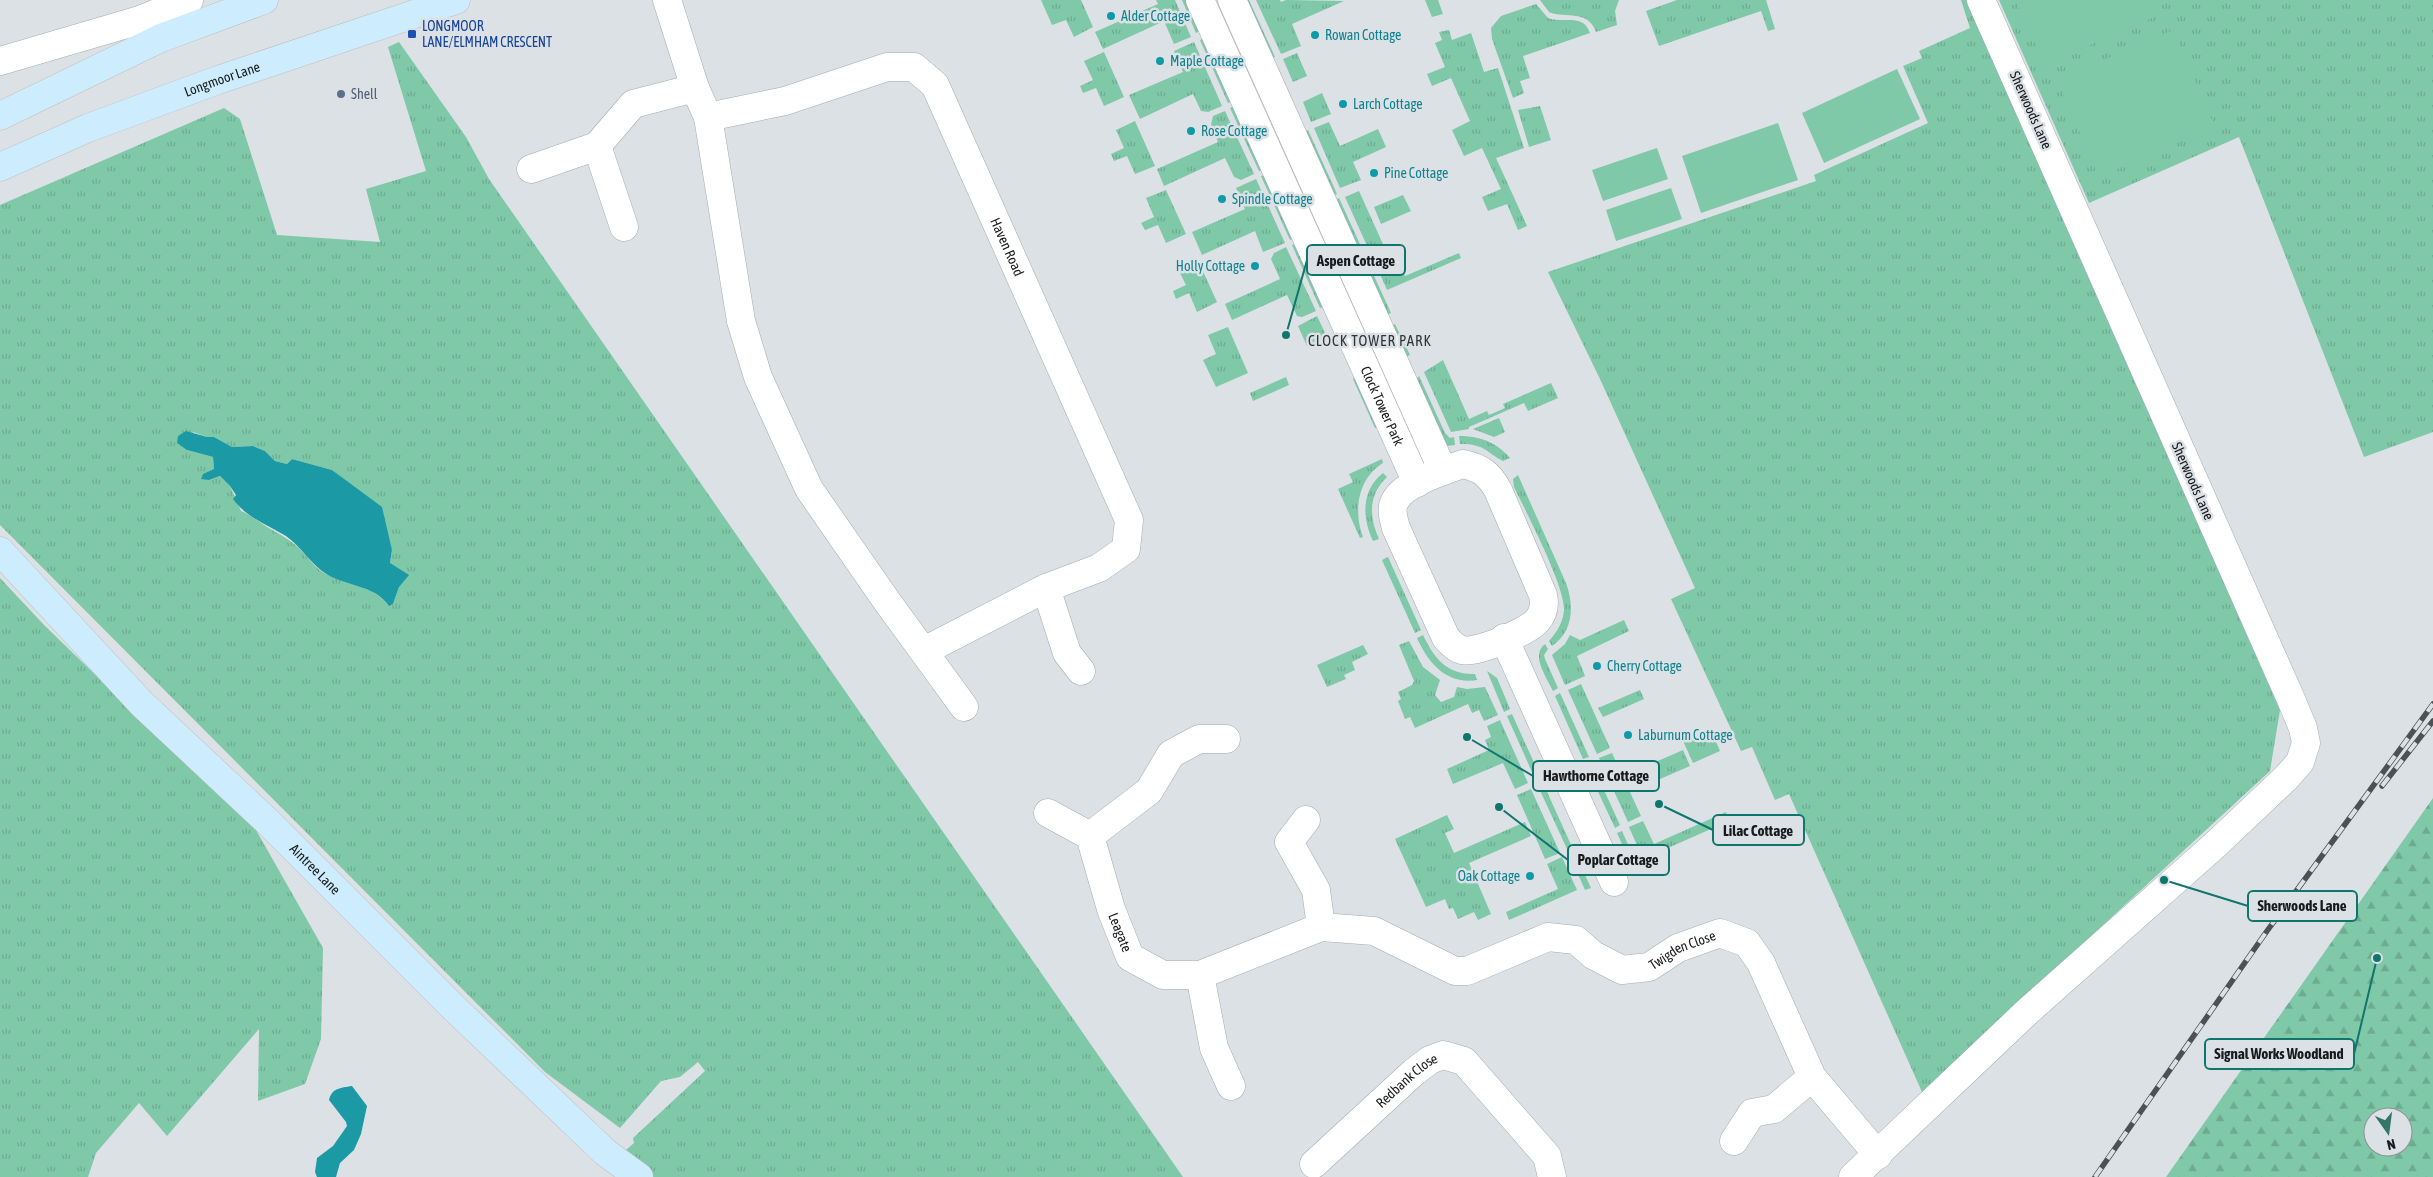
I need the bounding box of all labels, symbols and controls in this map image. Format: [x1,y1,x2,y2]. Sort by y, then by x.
place label: Alder Cottage [1121,8,1190,24]
marker: Alder Cottage [1105,10,1117,22]
place label: LONGMOOR LANE/ELMHAM CRESCENT [422,18,552,50]
place label: Rowan Cottage [1325,27,1401,43]
marker: LONGMOOR LANE/ELMHAM CRESCENT [406,28,418,40]
marker: Rowan Cottage [1309,29,1321,41]
place label: Maple Cottage [1170,53,1244,69]
marker: Maple Cottage [1154,55,1166,67]
street label: Longmoor Lane [182,58,262,100]
street label: Sherwoods Lane [2007,69,2055,151]
place label: Shell [351,86,378,102]
marker: Shell [335,88,347,100]
place label: Larch Cottage [1353,96,1423,112]
marker: Larch Cottage [1337,98,1349,110]
place label: Rose Cottage [1201,123,1267,139]
marker: Rose Cottage [1185,125,1197,137]
place label: Pine Cottage [1384,165,1448,181]
marker: Pine Cottage [1368,167,1380,179]
place label: Spindle Cottage [1232,191,1313,207]
marker: Spindle Cottage [1216,193,1228,205]
street label: Haven Road [987,215,1027,278]
callout: Aspen Cottage [1307,245,1405,275]
text: Aspen Cottage [1316,252,1395,269]
place label: Holly Cottage [1176,258,1245,274]
marker: Holly Cottage [1249,260,1261,272]
district label: CLOCK TOWER PARK [1308,332,1432,349]
street label: Clock Tower Park [1358,364,1407,448]
street label: Sherwoods Lane [2169,440,2217,522]
place label: Cherry Cottage [1607,658,1682,674]
marker: Cherry Cottage [1591,660,1603,672]
place label: Laburnum Cottage [1638,727,1733,743]
marker: Laburnum Cottage [1622,729,1634,741]
callout: Hawthorne Cottage [1533,761,1659,791]
text: Hawthorne Cottage [1543,767,1649,784]
callout: Lilac Cottage [1713,815,1804,845]
text: Lilac Cottage [1723,822,1793,839]
street label: Aintree Lane [287,841,344,898]
callout: Poplar Cottage [1568,845,1669,875]
text: Poplar Cottage [1577,851,1659,868]
place label: Oak Cottage [1458,868,1520,884]
marker: Oak Cottage [1524,870,1536,882]
callout: Sherwoods Lane [2248,891,2357,921]
text: Sherwoods Lane [2257,897,2347,914]
street label: Leagate [1105,910,1135,954]
street label: Twigden Close [1646,927,1718,973]
callout: Signal Works Woodland [2205,1039,2354,1069]
text: Signal Works Woodland [2214,1045,2344,1062]
street label: Redbank Close [1373,1050,1439,1111]
north arrow [2363,1107,2413,1157]
text: N [2385,1136,2397,1153]

